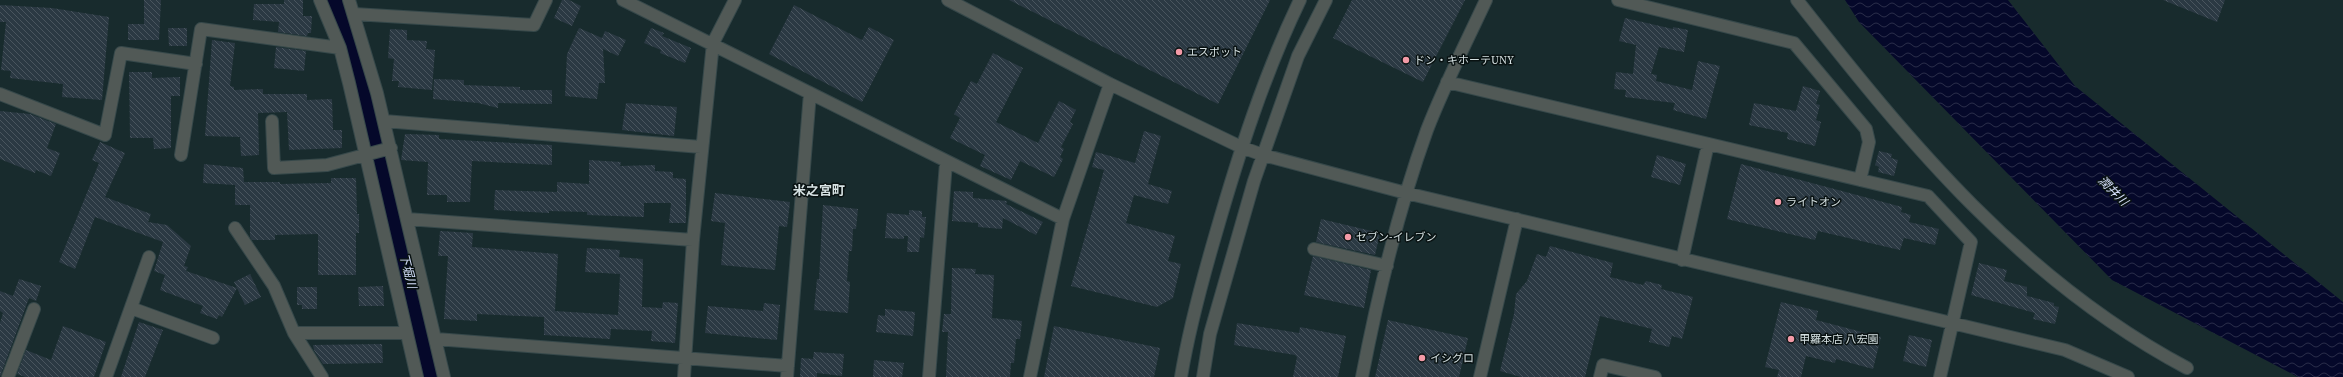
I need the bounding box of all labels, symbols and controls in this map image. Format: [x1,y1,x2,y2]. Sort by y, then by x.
place label: エスポット [1187,45,1242,60]
marker: エスポット [1174,47,1184,57]
place label: ドン・キホーテUNY [1414,53,1514,68]
marker: ドン・キホーテUNY [1401,55,1411,65]
water label: 潤井川 [2095,173,2133,211]
district label: 米之宮町 [793,182,845,199]
place label: ライトオン [1786,195,1841,210]
marker: ライトオン [1773,197,1783,207]
place label: セブン-イレブン [1356,230,1436,245]
marker: セブン-イレブン [1343,232,1353,242]
water label: 下堀川 [396,252,421,292]
place label: 甲羅本店 八宏園 [1799,332,1879,347]
marker: 甲羅本店 八宏園 [1786,334,1796,344]
place label: イシグロ [1430,351,1474,366]
marker: イシグロ [1417,353,1427,363]

